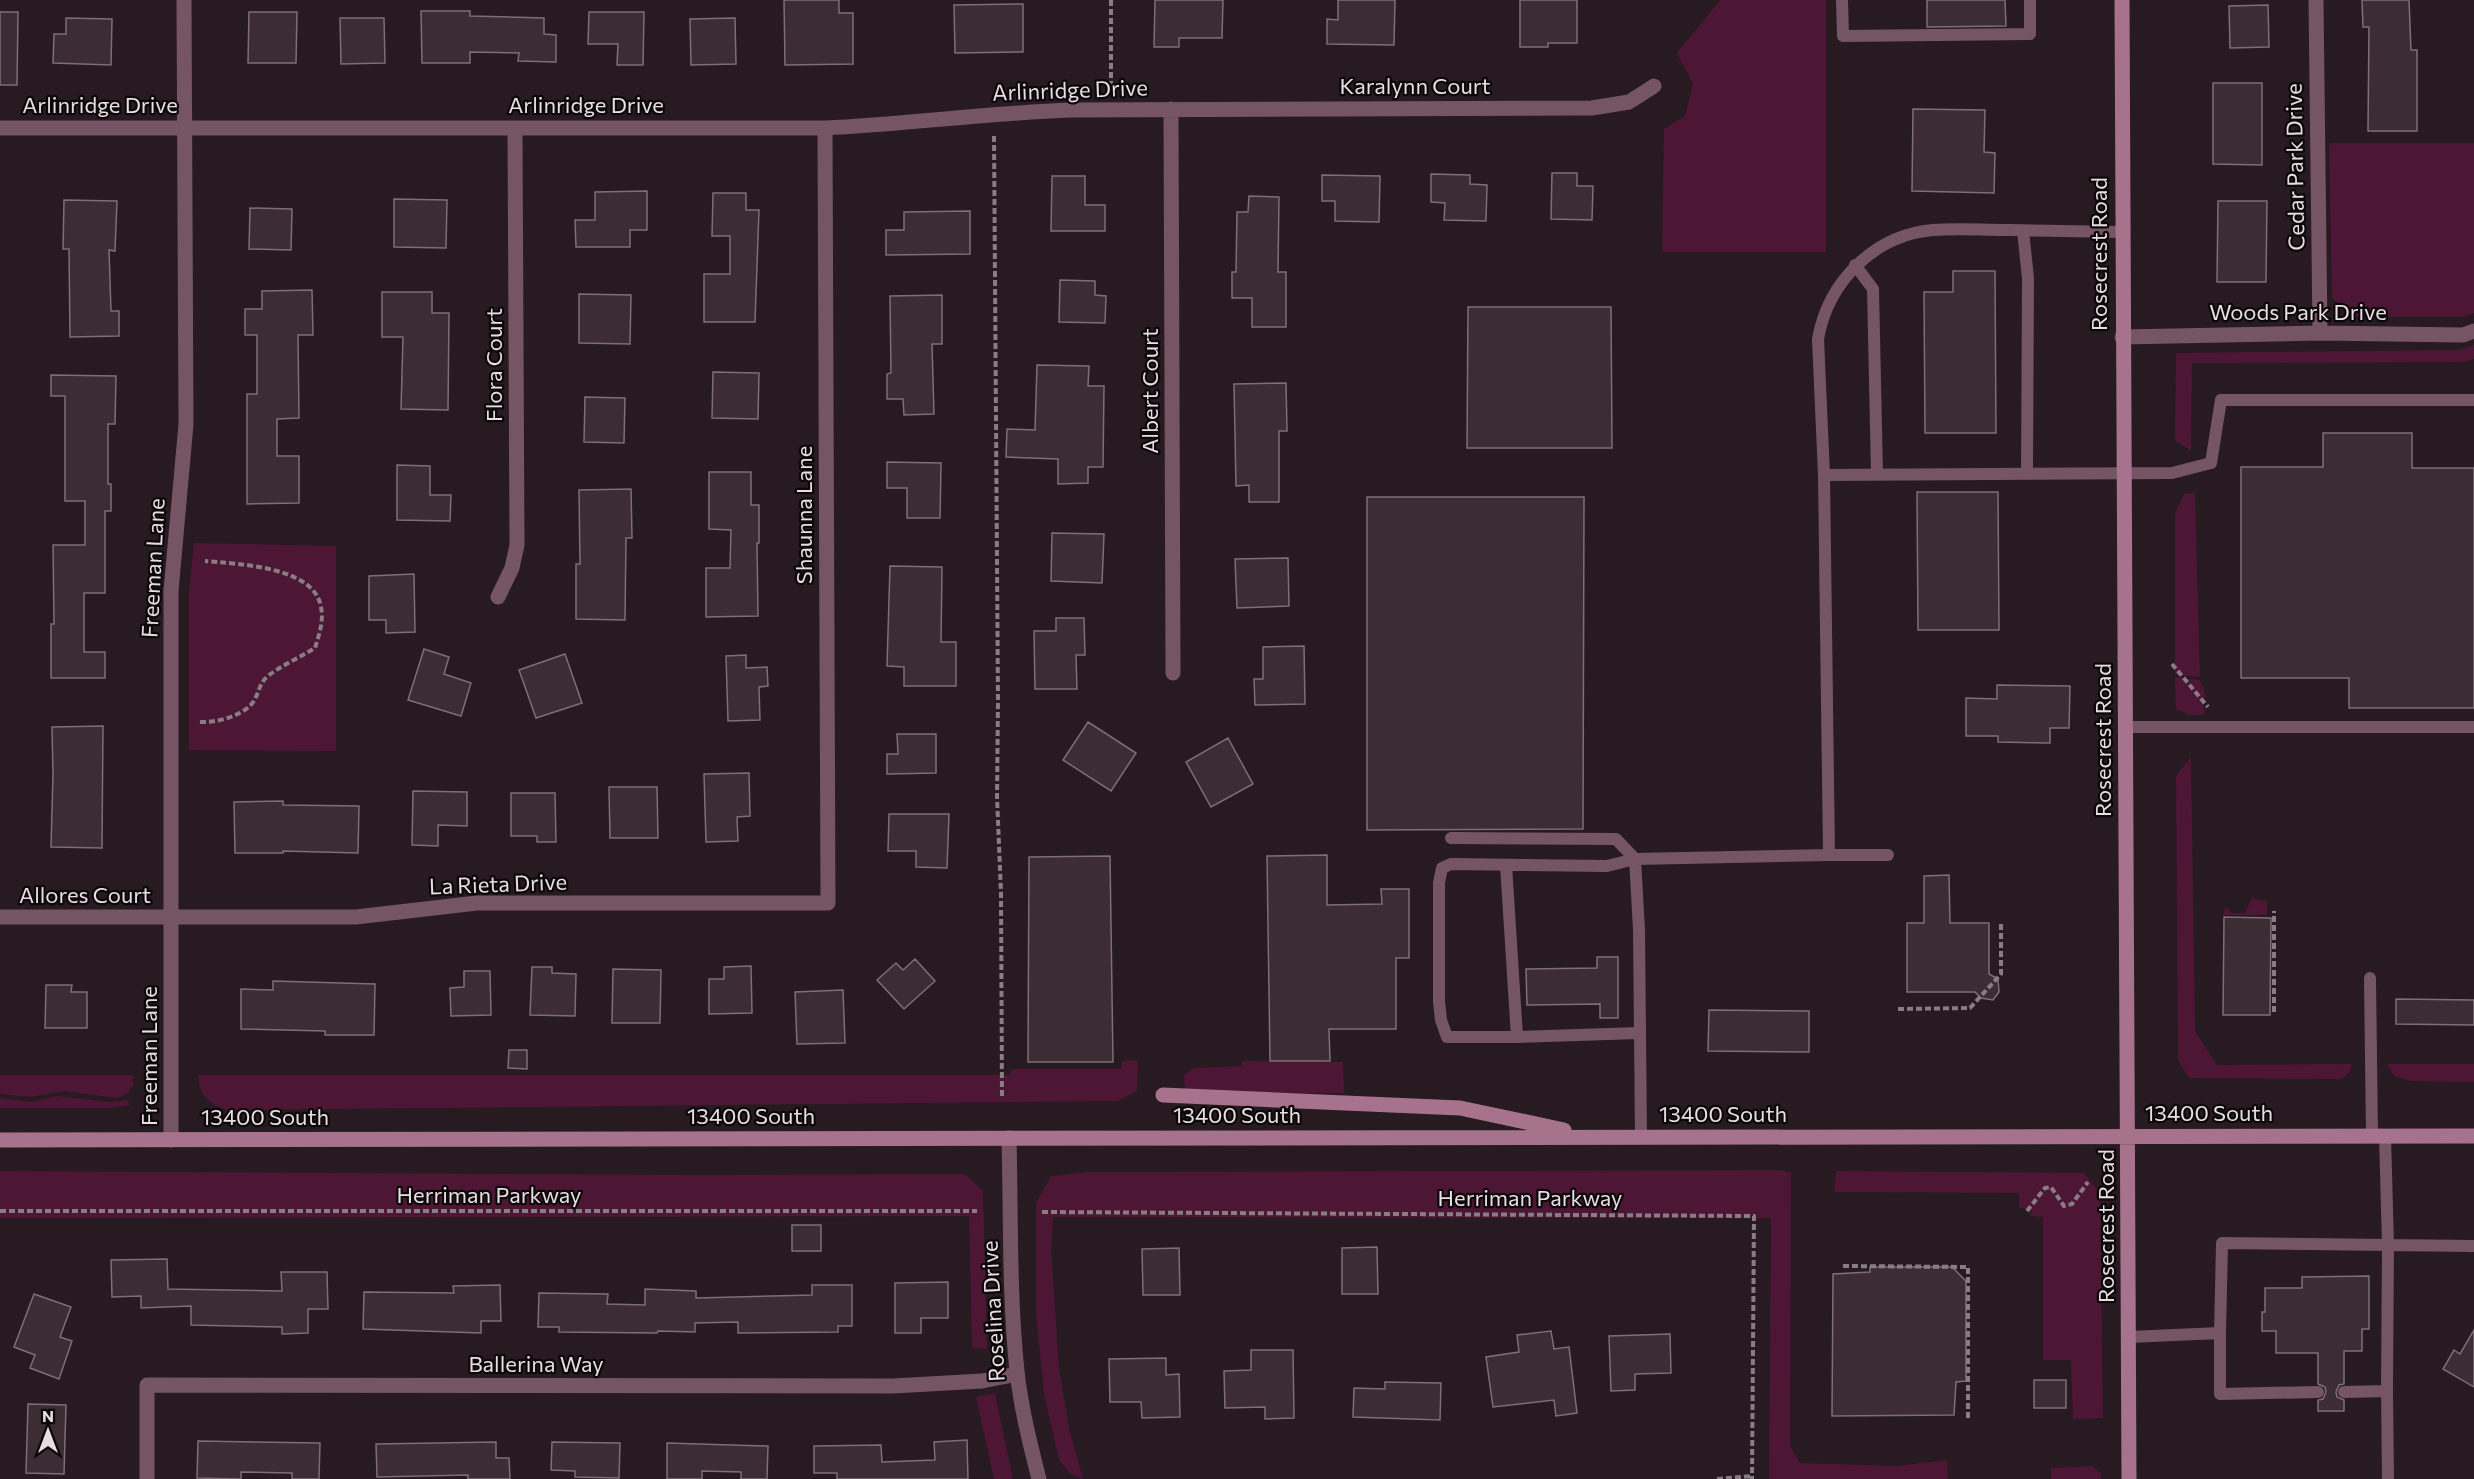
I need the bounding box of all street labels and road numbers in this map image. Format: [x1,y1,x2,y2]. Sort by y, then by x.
street label: Karalynn Court [1339,72,1491,99]
street label: Arlinridge Drive [992,73,1148,106]
street label: Cedar Park Drive [2280,83,2309,251]
street label: Arlinridge Drive [22,91,178,118]
street label: Arlinridge Drive [508,91,664,118]
street label: Rosecrest Road [2085,177,2112,331]
street label: Woods Park Drive [2209,298,2387,325]
street label: Flora Court [480,308,507,422]
street label: Albert Court [1136,328,1163,454]
street label: Shaunna Lane [790,446,817,584]
street label: Freeman Lane [135,497,170,638]
street label: Rosecrest Road [2089,663,2116,817]
street label: La Rieta Drive [429,868,567,899]
street label: Allores Court [19,881,151,908]
street label: Freeman Lane [135,986,162,1126]
street label: 13400 South [2145,1099,2273,1126]
street label: 13400 South [1659,1100,1787,1127]
street label: 13400 South [1173,1101,1301,1128]
street label: 13400 South [687,1102,815,1129]
street label: 13400 South [201,1103,329,1130]
street label: Rosecrest Road [2092,1149,2119,1303]
street label: Herriman Parkway [397,1181,581,1208]
street label: Herriman Parkway [1438,1184,1622,1211]
street label: Roselina Drive [975,1240,1010,1382]
street label: Ballerina Way [468,1350,604,1377]

